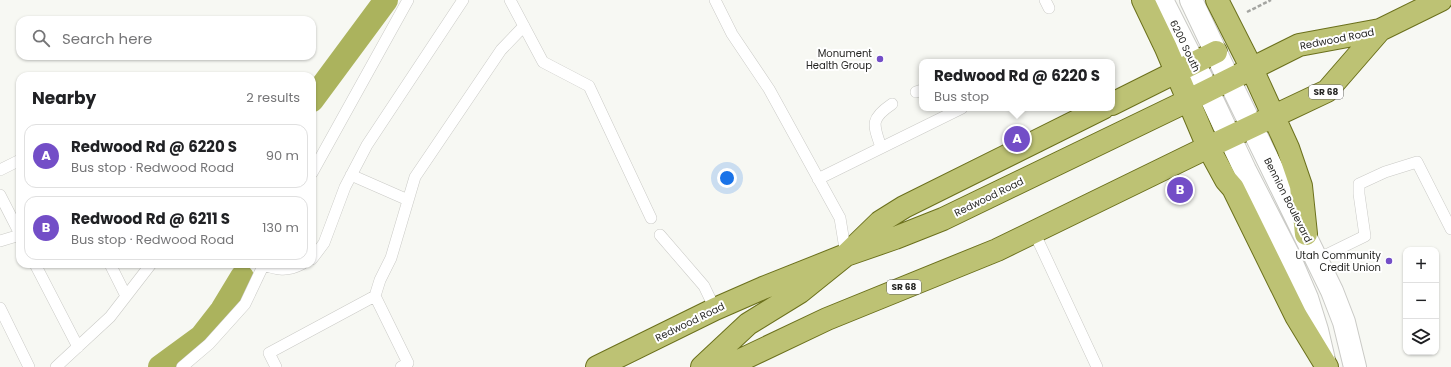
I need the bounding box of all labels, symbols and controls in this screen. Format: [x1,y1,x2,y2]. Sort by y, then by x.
search box [16,16,316,60]
street label: 6200 South [1166,18,1204,74]
street label: Redwood Road [1299,24,1375,54]
icon: search [30,27,52,49]
text: Search here [62,28,152,49]
place label: Monument Health Group [806,46,872,73]
marker: Monument Health Group [875,54,885,64]
popup [919,59,1115,111]
text: Redwood Rd @ 6220 S [934,65,1100,86]
road number: SR 68 [1309,85,1343,99]
text: Nearby [32,86,96,110]
text: Bus stop [934,87,989,106]
text: 2 results [246,88,300,107]
pin: A [1004,124,1030,154]
text: Redwood Rd @ 6220 S [71,136,237,157]
text: A [41,146,51,165]
text: 90 m [266,146,299,165]
street label: Bennion Boulevard [1260,155,1316,245]
text: Bus stop · Redwood Road [71,158,234,177]
your location [717,168,737,188]
street label: Redwood Road [952,174,1026,220]
pin: B [1167,175,1193,205]
text: Redwood Rd @ 6211 S [71,208,230,229]
text: B [42,218,50,237]
text: 130 m [262,218,299,237]
text: Bus stop · Redwood Road [71,230,234,249]
map controls [1403,247,1439,355]
button: + [1403,247,1439,283]
place label: Utah Community Credit Union [1296,248,1381,275]
marker: Utah Community Credit Union [1384,256,1394,266]
road number: SR 68 [887,280,921,294]
button: − [1403,283,1439,319]
street label: Redwood Road [653,299,727,345]
button: layers [1403,319,1439,355]

